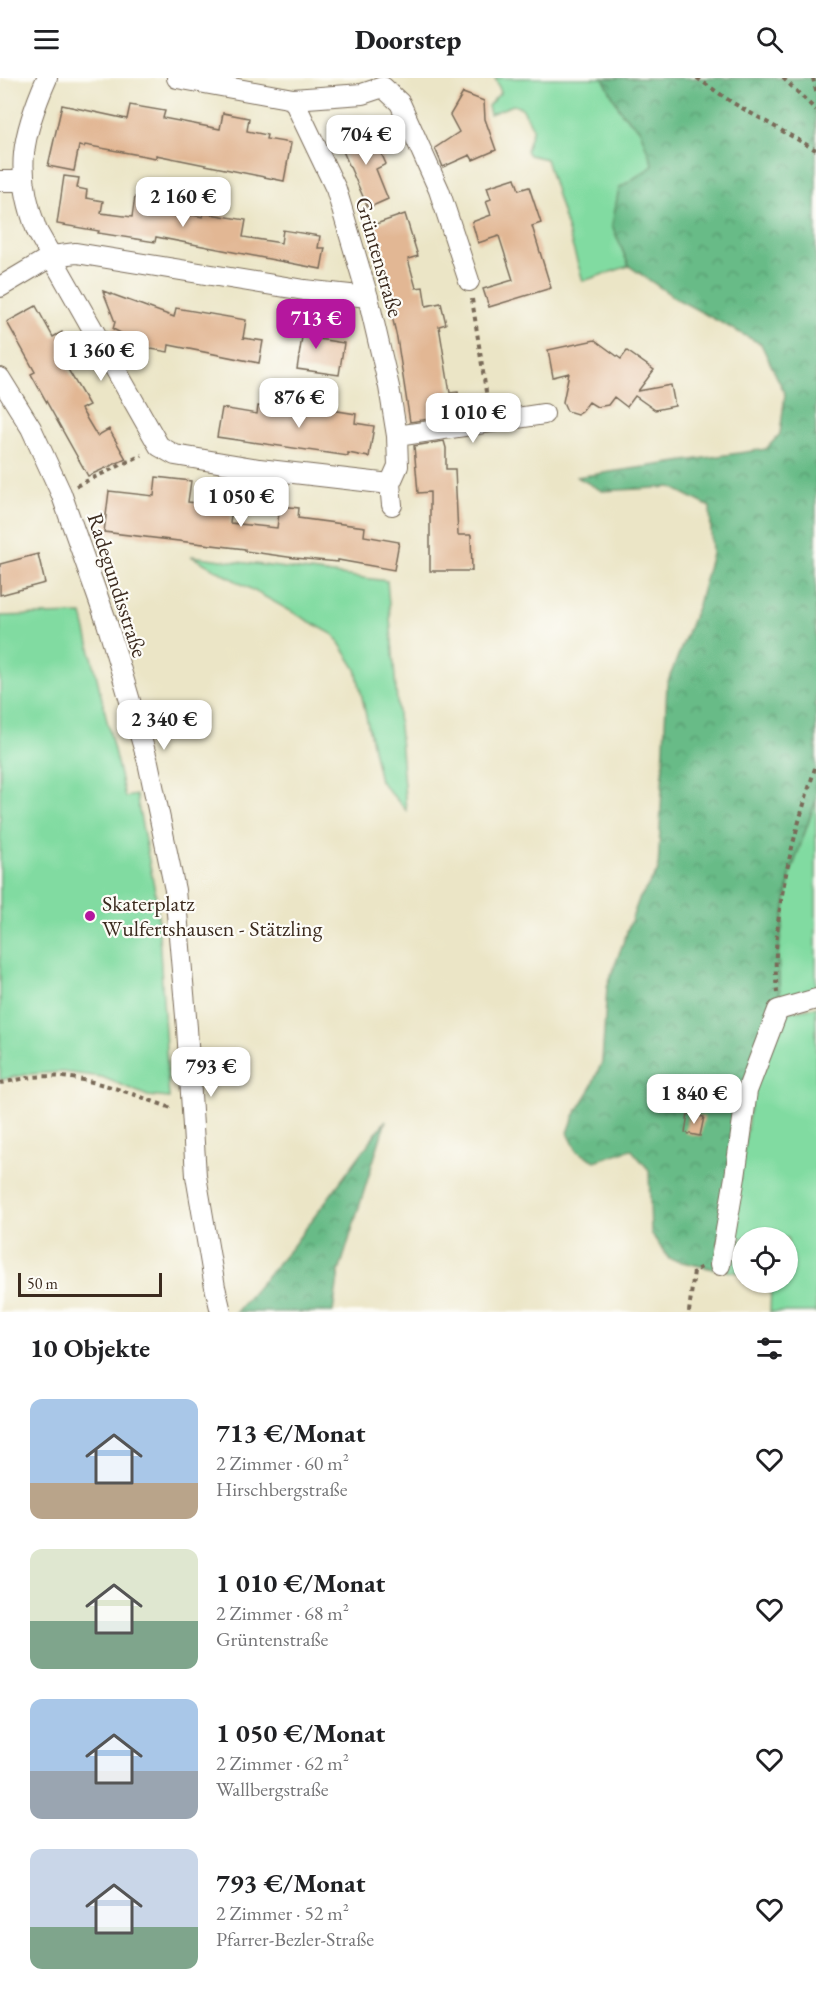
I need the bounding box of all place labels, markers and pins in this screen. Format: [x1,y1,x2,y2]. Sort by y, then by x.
pin: 704 € [324,115,408,166]
pin: 2 160 € [128,177,238,228]
pin: 713 € [274,299,358,350]
pin: 1 360 € [46,331,156,382]
pin: 876 € [257,378,341,429]
pin: 1 010 € [418,393,528,444]
pin: 1 050 € [186,477,296,528]
pin: 2 340 € [109,700,219,751]
place label: Skaterplatz Wulfertshausen - Stätzling [102,889,323,943]
marker: Skaterplatz Wulfertshausen - Stätzling [83,909,97,923]
pin: 793 € [169,1047,253,1098]
pin: 1 840 € [639,1074,749,1125]

